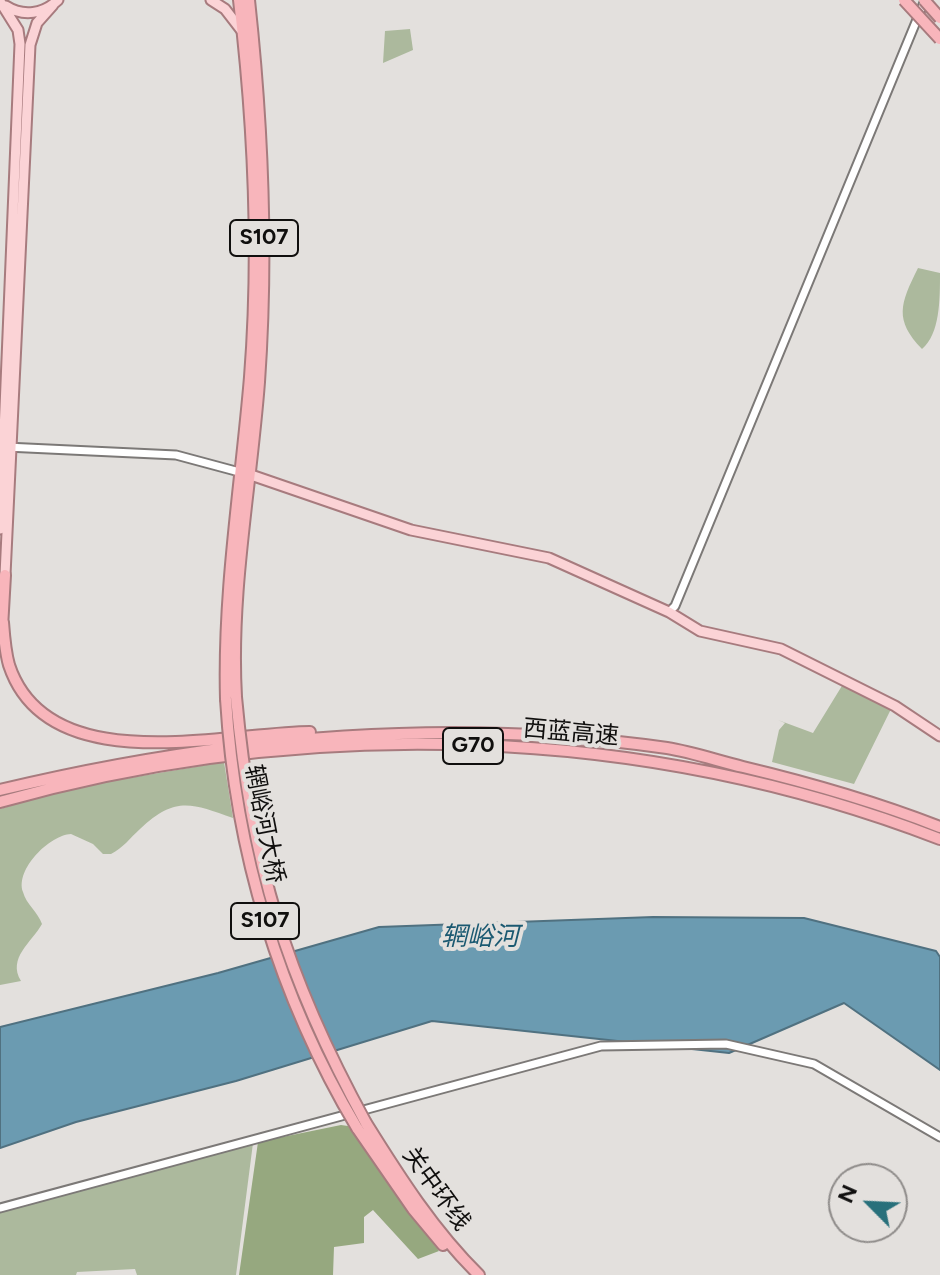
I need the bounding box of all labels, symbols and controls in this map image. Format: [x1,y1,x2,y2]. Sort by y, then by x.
road number: S107 [230,220,298,256]
street label: 西蓝高速 [522,714,620,752]
road number: G70 [443,728,503,764]
street label: 辋峪河大桥 [238,762,290,886]
road number: S107 [231,903,299,939]
water label: 辋峪河 [441,921,519,953]
street label: 关中环线 [396,1142,476,1236]
north arrow [828,1163,908,1243]
text: N [832,1181,863,1207]

